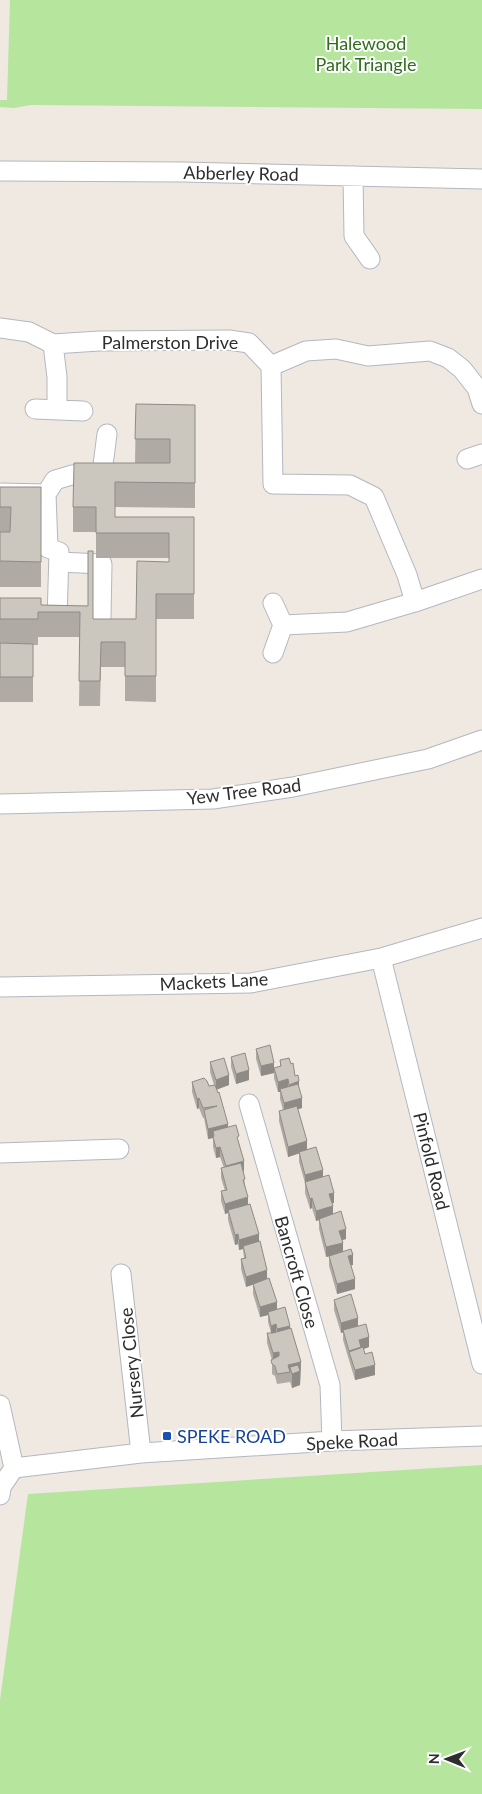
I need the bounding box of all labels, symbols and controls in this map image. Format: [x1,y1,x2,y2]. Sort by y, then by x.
park label: Halewood Park Triangle [316,32,416,75]
street label: Abberley Road [183,161,299,185]
street label: Palmerston Drive [102,331,238,353]
street label: Yew Tree Road [186,773,302,809]
street label: Mackets Lane [159,967,269,995]
street label: Pinfold Road [409,1110,455,1212]
street label: Bancroft Close [270,1213,324,1331]
street label: Nursery Close [114,1307,148,1419]
place label: SPEKE ROAD [177,1425,286,1447]
street label: Speke Road [306,1428,398,1454]
marker: SPEKE ROAD [161,1430,173,1442]
north arrow [422,1734,472,1784]
text: N [425,1753,442,1764]

